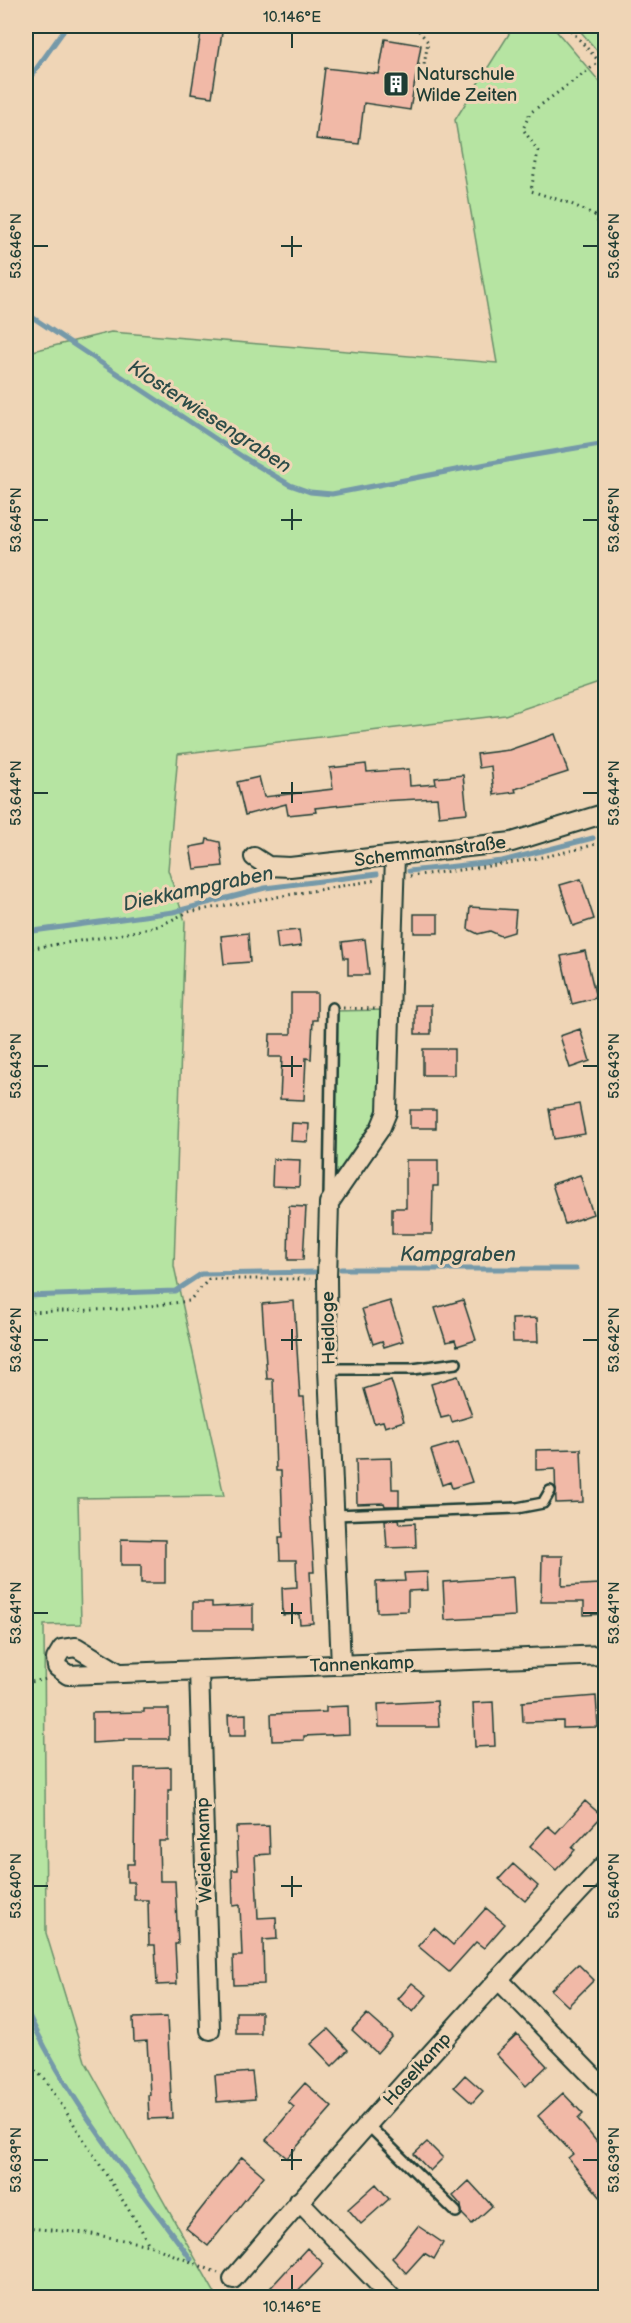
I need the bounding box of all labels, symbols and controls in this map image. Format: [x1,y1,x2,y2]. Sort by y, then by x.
text: 10.146°E [263,8,321,27]
place label: Naturschule Wilde Zeiten [416,64,517,106]
building icon: Naturschule Wilde Zeiten [381,69,411,99]
text: 53.646°N [7,213,26,279]
text: 53.646°N [605,213,624,279]
water label: Klosterwiesengraben [123,355,296,479]
text: 53.645°N [7,487,26,553]
text: 53.645°N [605,487,624,553]
text: 53.644°N [7,760,26,826]
text: 53.644°N [605,760,624,826]
street label: Schemmannstraße [353,832,508,871]
water label: Diekkampgraben [121,861,276,917]
text: 53.643°N [7,1033,26,1099]
text: 53.643°N [605,1033,624,1099]
water label: Kampgraben [400,1243,516,1267]
street label: Heidloge [317,1291,340,1365]
text: 53.642°N [7,1307,26,1373]
text: 53.642°N [605,1307,624,1373]
text: 53.641°N [7,1581,26,1645]
text: 53.641°N [605,1581,624,1645]
street label: Tannenkamp [310,1652,414,1677]
street label: Weidenkamp [192,1797,217,1903]
text: 53.640°N [7,1853,26,1919]
text: 53.640°N [605,1853,624,1919]
street label: Haselkamp [379,2029,456,2110]
text: 53.639°N [7,2127,26,2193]
text: 53.639°N [605,2127,624,2193]
text: 10.146°E [263,2298,321,2317]

